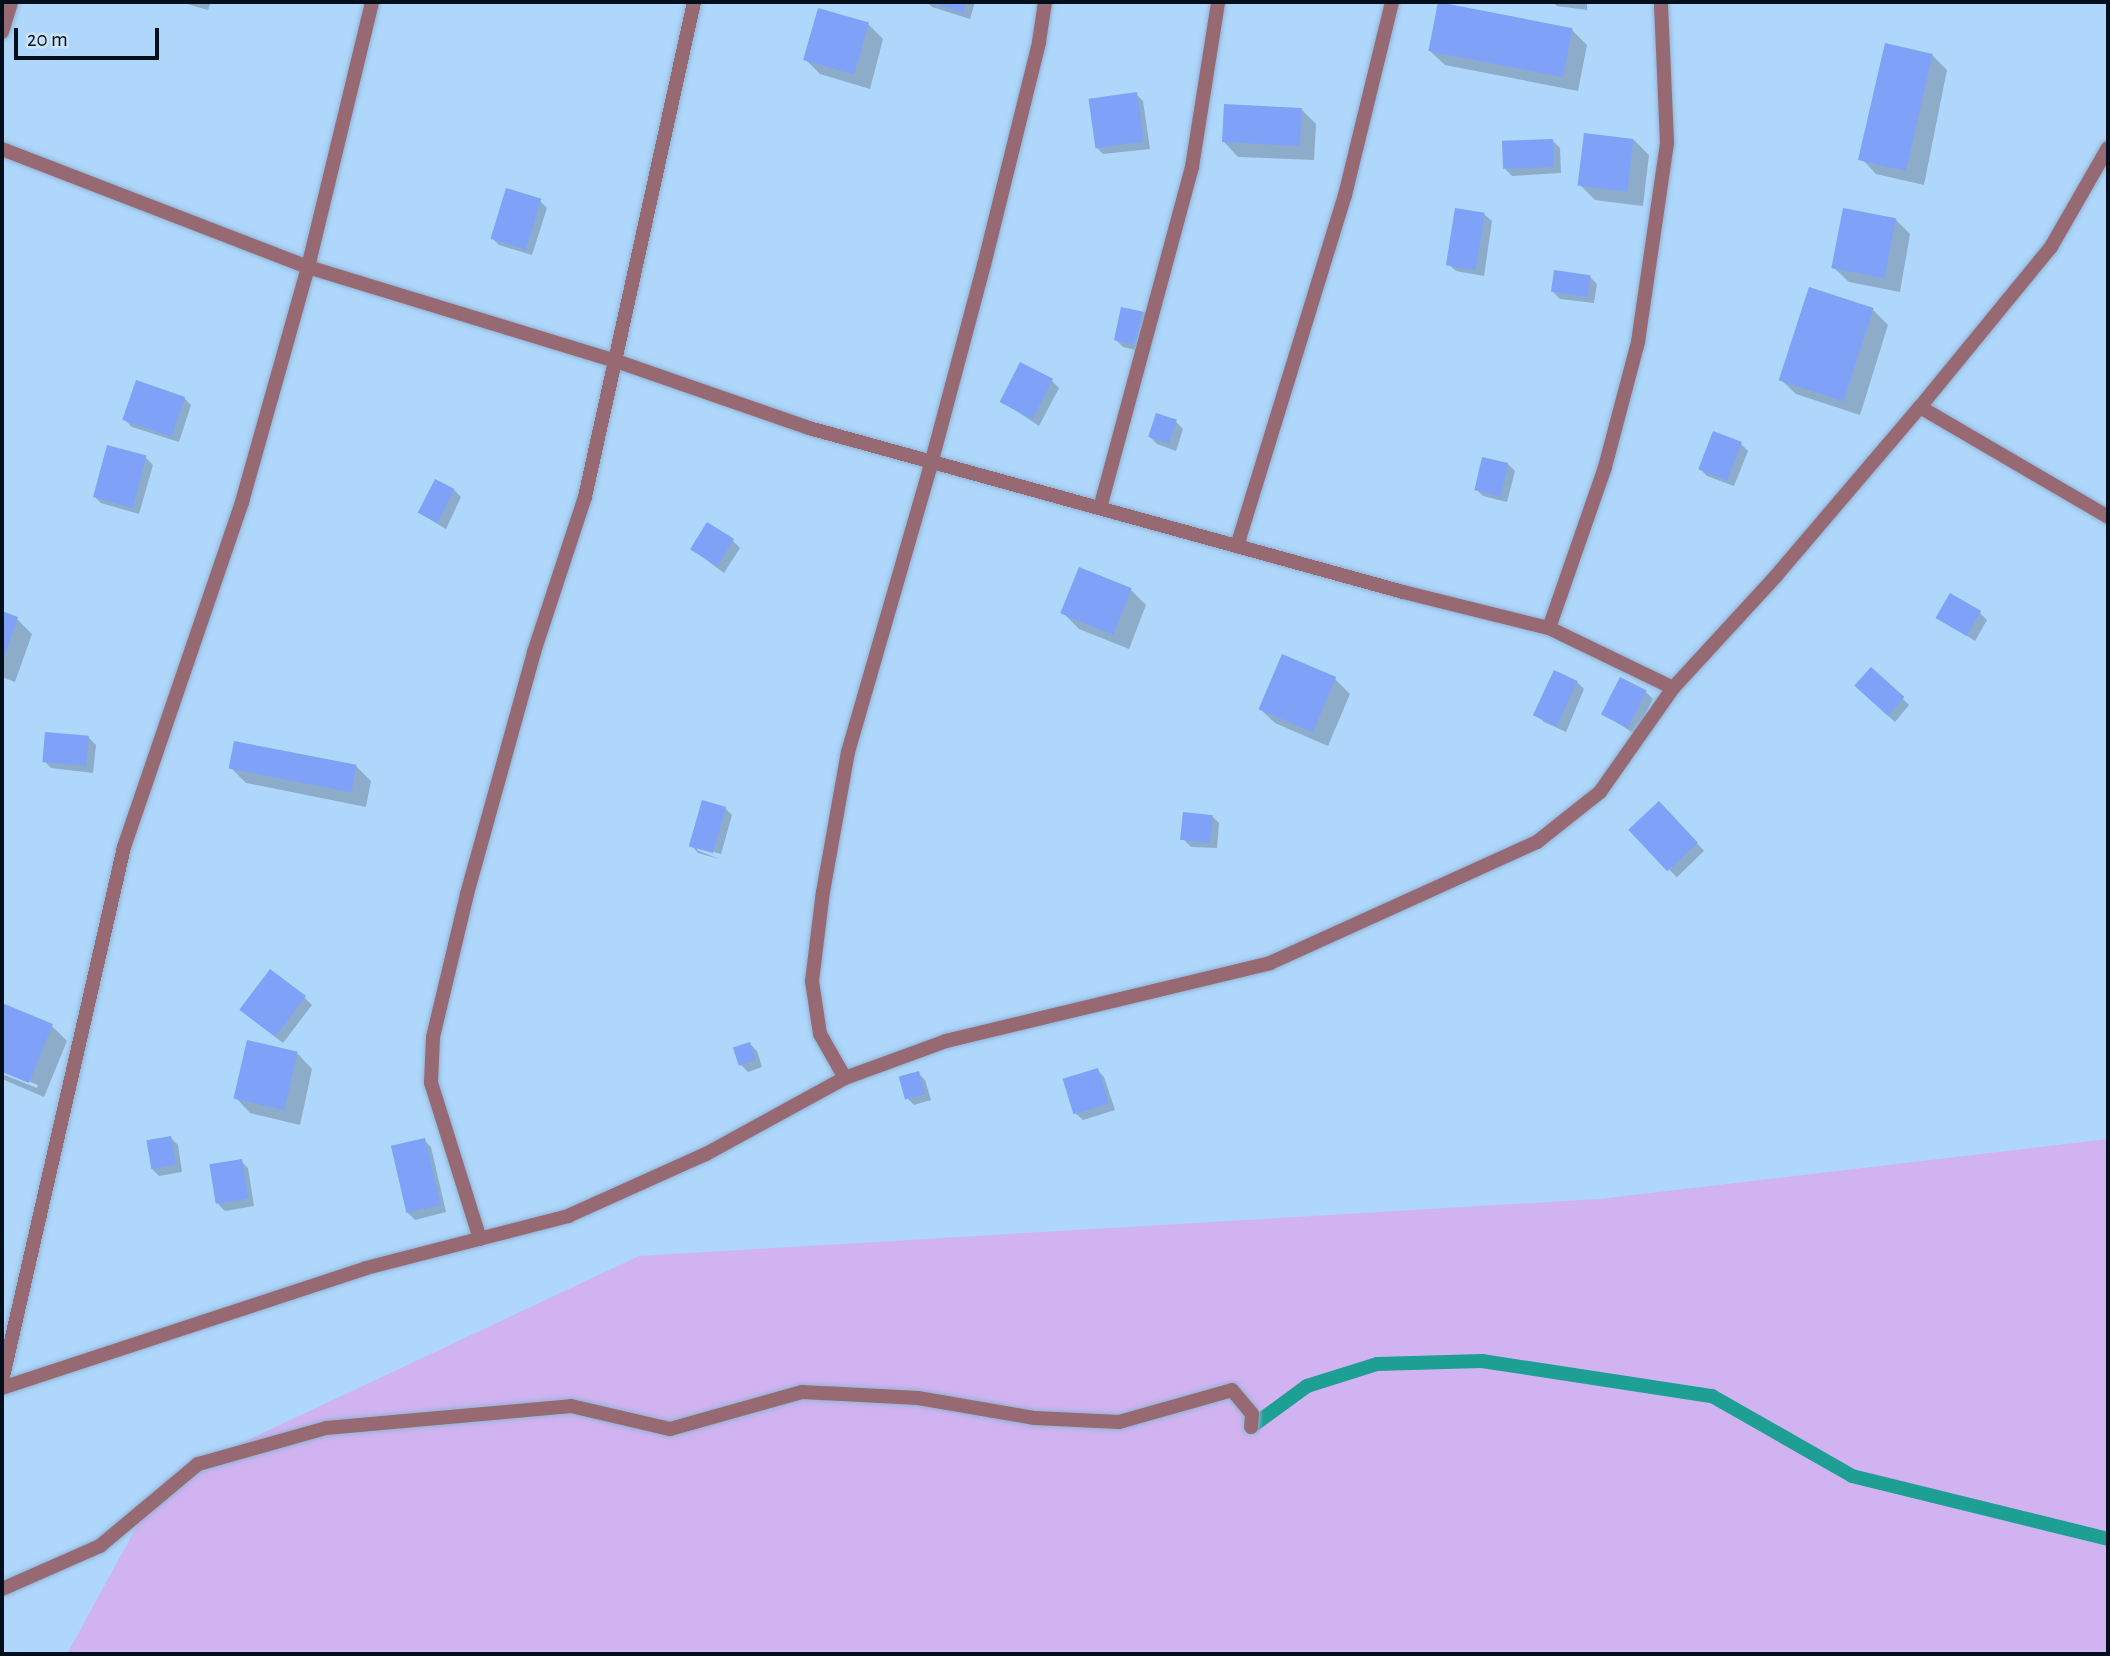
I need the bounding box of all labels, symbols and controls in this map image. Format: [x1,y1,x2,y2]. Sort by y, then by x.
scale bar [18,14,163,58]
text: 20 m [27,29,68,50]

